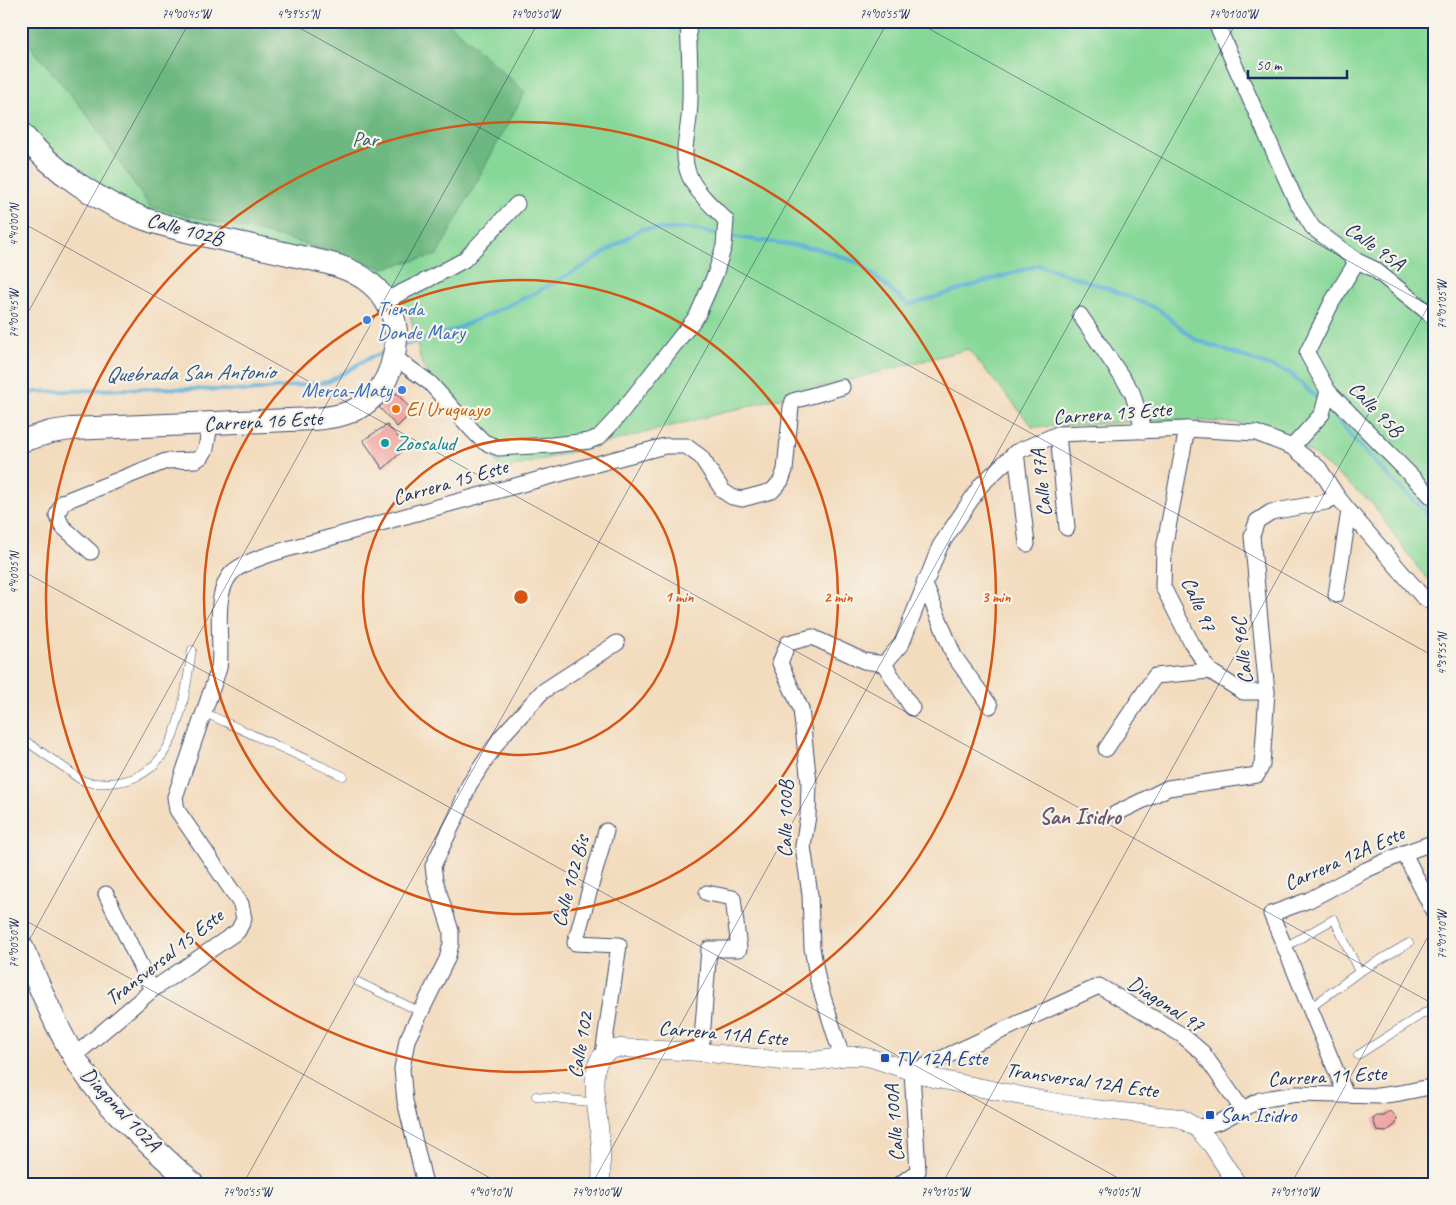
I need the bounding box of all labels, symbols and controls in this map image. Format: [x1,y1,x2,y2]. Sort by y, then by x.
text: 74°00'45"W [162,6,213,22]
text: 4°39'55"N [277,6,321,22]
text: 74°00'50"W [511,6,562,22]
text: 74°00'55"W [860,6,911,22]
text: 74°01'00"W [1209,6,1260,22]
scale bar [1248,48,1347,80]
text: 50 m [1256,56,1283,75]
park label: Par [352,126,380,152]
text: 4°40'00"N [6,202,22,246]
street label: Calle 102B [144,206,228,252]
street label: Calle 95A [1340,216,1411,277]
text: 74°01'05"W [1434,278,1450,329]
text: 74°00'45"W [6,287,22,338]
place label: Tienda Donde Mary [377,295,467,345]
marker: Tienda Donde Mary [361,314,373,326]
water label: Quebrada San Antonio [105,357,279,388]
street label: Calle 95B [1343,376,1410,444]
place label: Merca-Maty [301,377,394,403]
marker: Merca-Maty [396,384,408,396]
place label: El Uruguayo [406,396,491,422]
street label: Carrera 13 Este [1052,396,1174,430]
marker: El Uruguayo [390,403,402,415]
street label: Carrera 16 Este [203,405,325,437]
place label: Zoosalud [395,430,458,456]
marker: Zoosalud [379,437,391,449]
street label: Calle 97A [1024,447,1057,518]
street label: Carrera 15 Este [390,453,513,511]
text: 4°40'05"N [6,550,22,594]
street label: Calle 97 [1176,573,1223,637]
centre of rings [512,588,530,606]
text: 1 min [665,588,694,607]
text: 2 min [824,588,853,607]
text: 3 min [982,588,1011,607]
street label: Calle 96C [1225,614,1258,686]
text: 4°39'55"N [1434,631,1450,675]
street label: Calle 100B [771,778,799,858]
district label: San Isidro [1039,803,1123,831]
street label: Carrera 12A Este [1280,819,1410,896]
street label: Calle 102 Bis [545,831,595,930]
street label: Transversal 15 Este [100,901,230,1011]
text: 74°01'10"W [1434,908,1450,959]
text: 74°00'50"W [6,917,22,968]
street label: Diagonal 97 [1123,970,1210,1039]
street label: Calle 102 [561,1009,599,1080]
street label: Carrera 11A Este [658,1014,791,1052]
place label: TV 12A Este [895,1045,990,1071]
marker: TV 12A Este [879,1052,891,1064]
street label: Transversal 12A Este [1004,1056,1162,1104]
street label: Carrera 11 Este [1267,1060,1389,1092]
street label: Diagonal 102A [75,1061,168,1158]
street label: Calle 100A [878,1082,910,1162]
place label: San Isidro [1220,1102,1298,1128]
marker: San Isidro [1204,1109,1216,1121]
text: 74°00'55"W [223,1184,274,1200]
text: 4°40'10"N [469,1184,513,1200]
text: 74°01'00"W [572,1184,623,1200]
text: 74°01'05"W [921,1184,972,1200]
text: 4°40'05"N [1097,1184,1141,1200]
text: 74°01'10"W [1270,1184,1321,1200]

